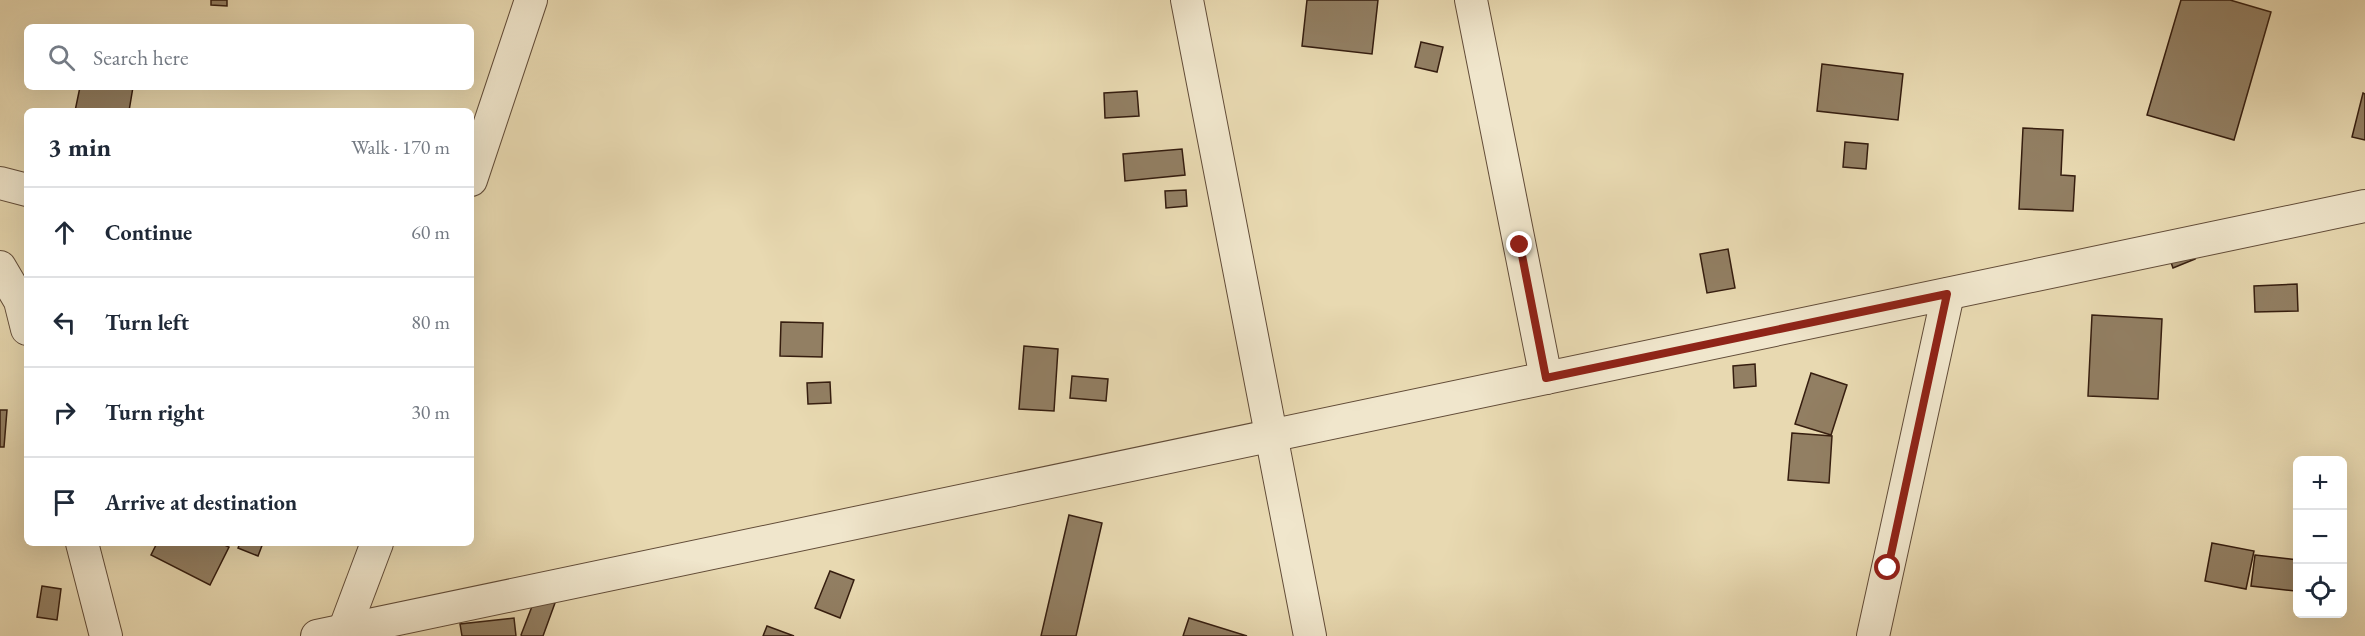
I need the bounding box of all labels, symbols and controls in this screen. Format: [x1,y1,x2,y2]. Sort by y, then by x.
search box [24,24,474,90]
icon: search [45,41,78,74]
text: Search here [93,43,188,72]
text: 3 min [48,130,111,164]
text: Walk · 170 m [351,134,450,160]
icon: ahead [48,216,81,249]
text: Continue [105,218,192,247]
text: 60 m [411,219,450,245]
route end [1506,231,1532,257]
icon: left [48,306,81,339]
text: Turn left [105,308,189,337]
text: 80 m [411,309,450,335]
icon: right [48,396,81,429]
text: Turn right [105,398,204,427]
text: 30 m [411,399,450,425]
map controls [2293,456,2347,618]
button: + [2293,456,2347,510]
icon: arrive [48,486,81,519]
text: Arrive at destination [105,488,297,517]
button: − [2293,510,2347,564]
route start [1874,554,1900,580]
button: locate [2293,564,2347,618]

